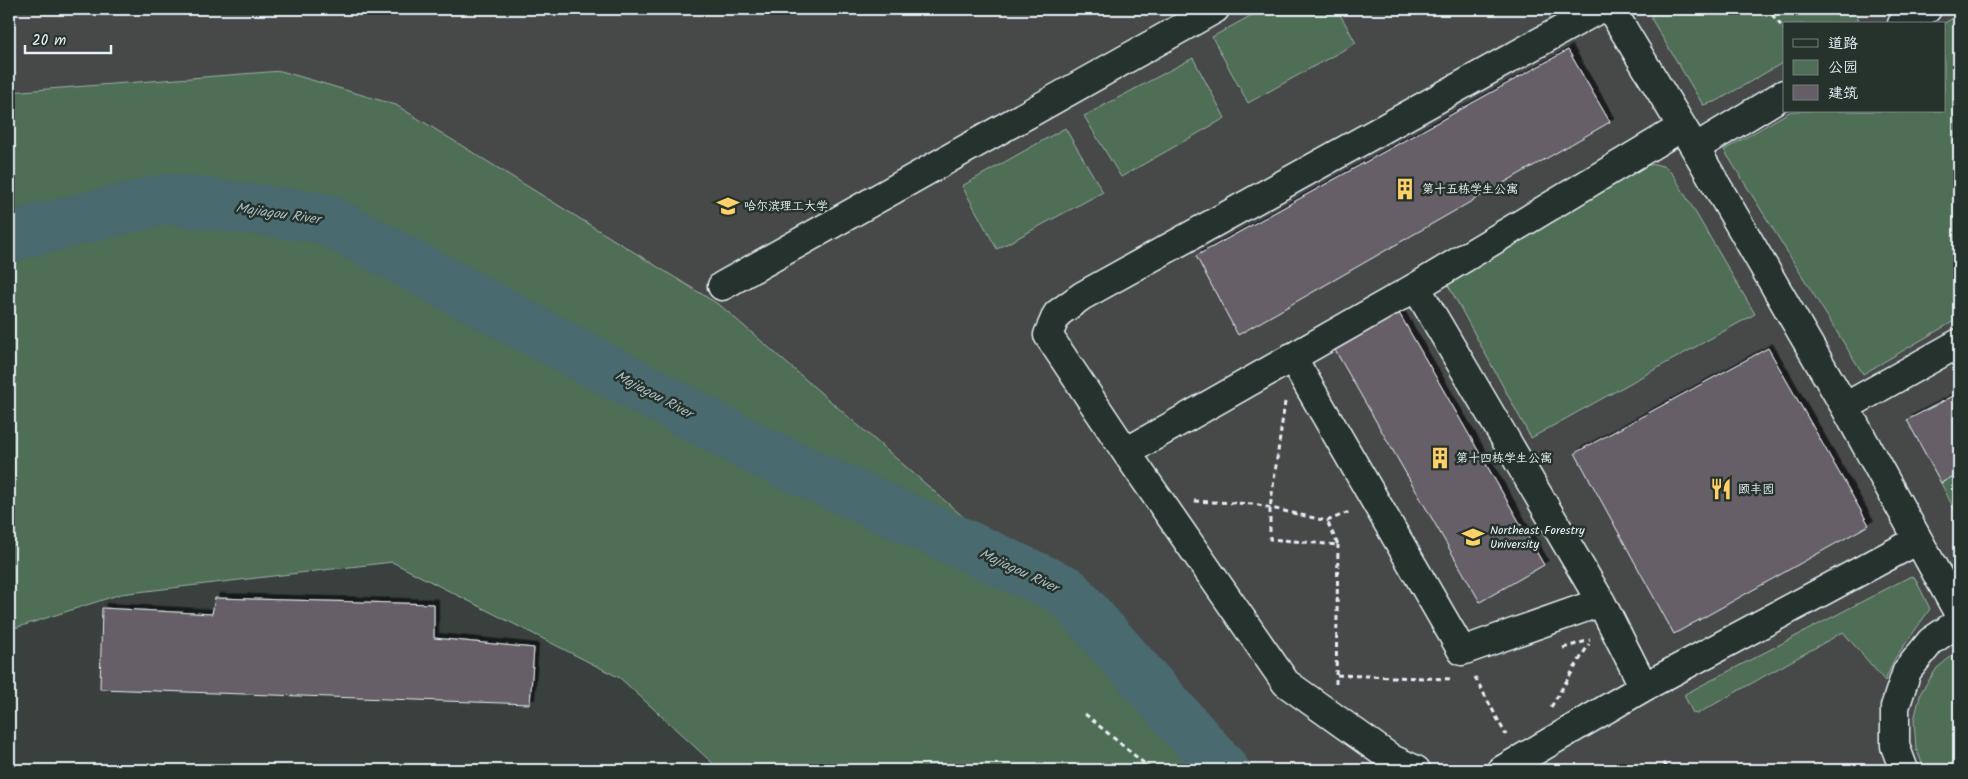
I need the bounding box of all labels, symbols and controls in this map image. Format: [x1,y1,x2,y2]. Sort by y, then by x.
scale bar [25,22,111,54]
legend [1783,22,1946,112]
text: 20 m [32,29,66,53]
text: 道路 [1828,32,1858,56]
text: 公园 [1828,56,1858,80]
text: 建筑 [1828,82,1858,106]
building icon: 第十五栋学生公寓 [1392,176,1418,202]
place label: 第十五栋学生公寓 [1422,180,1518,199]
school or university icon: 哈尔滨理工大学 [715,193,741,219]
water label: Majiagou River [234,197,325,231]
place label: 哈尔滨理工大学 [744,197,828,216]
water label: Majiagou River [611,365,699,426]
building icon: 第十四栋学生公寓 [1427,445,1453,471]
place label: 第十四栋学生公寓 [1456,449,1552,468]
restaurant icon: 颐丰园 [1708,476,1734,502]
place label: 颐丰园 [1738,480,1774,499]
place label: Northeast Forestry University [1490,521,1585,554]
school or university icon: Northeast Forestry University [1460,524,1486,550]
water label: Majiagou River [976,543,1065,600]

